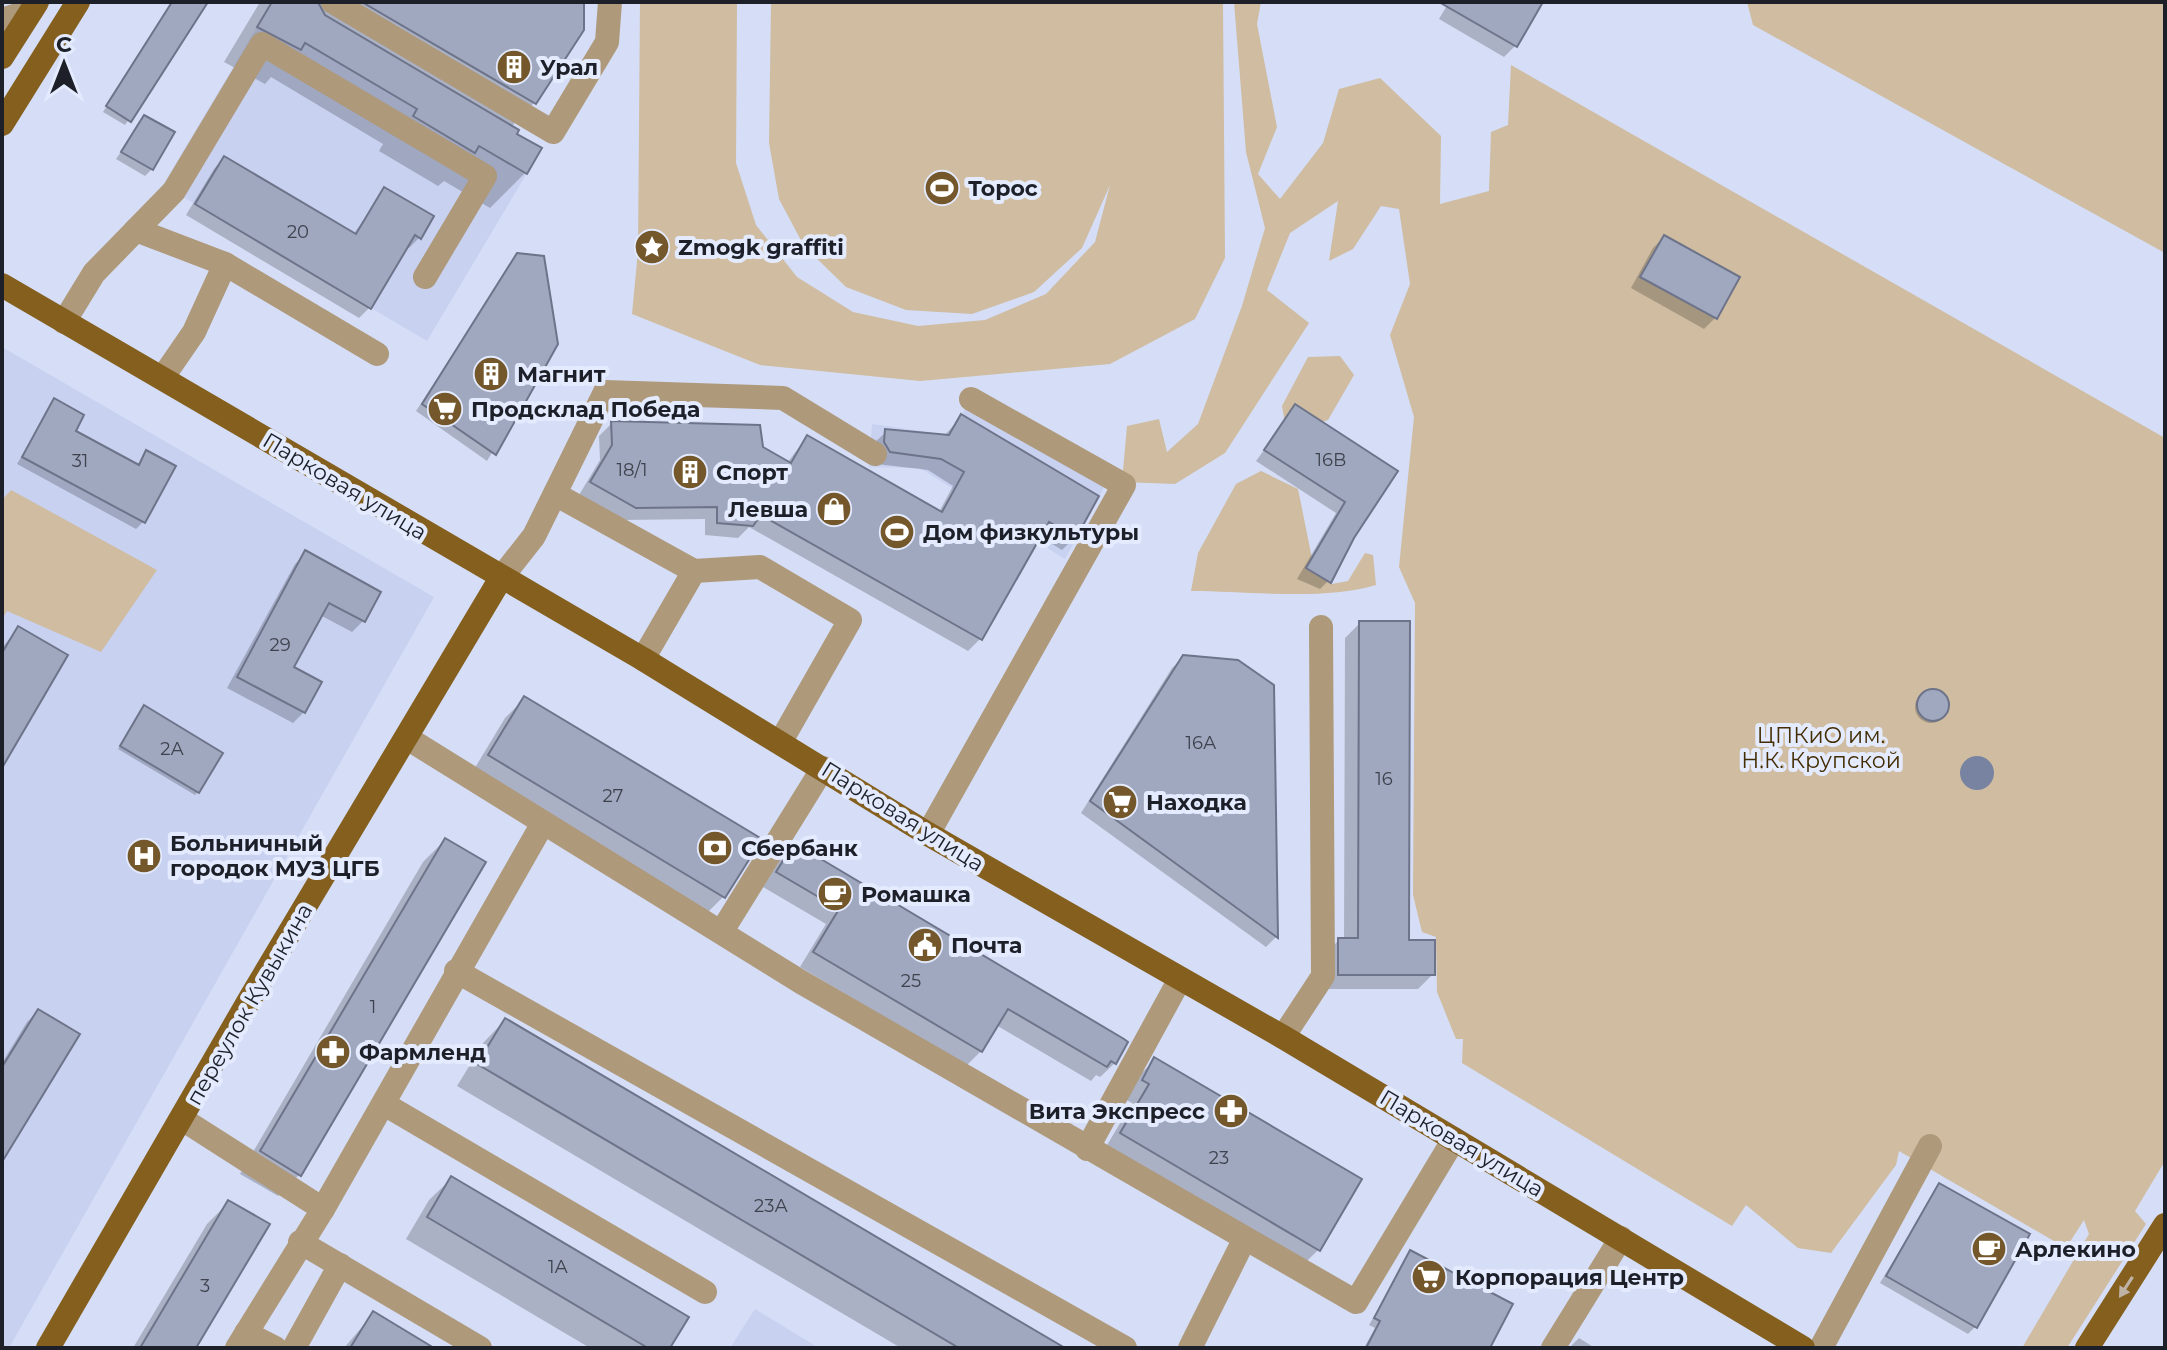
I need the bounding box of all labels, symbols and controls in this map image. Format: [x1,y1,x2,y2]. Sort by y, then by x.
north arrow [24,24,104,104]
text: С [56,31,72,58]
building icon: Урал [495,48,533,86]
place label: Урал [540,54,598,81]
sports icon: Торос [923,169,961,207]
place label: Торос [968,175,1038,202]
house number: 20 [287,221,309,243]
place icon: Zmogk graffiti [633,228,671,266]
place label: Zmogk graffiti [678,234,844,261]
building icon: Магнит [472,355,510,393]
place label: Магнит [517,361,606,388]
supermarket icon: Продсклад Победа [426,390,464,428]
place label: Продсклад Победа [471,396,700,423]
street label: Парковая улица [258,427,432,546]
house number: 16В [1316,449,1346,471]
house number: 31 [72,450,88,472]
building icon: Спорт [671,453,709,491]
house number: 18/1 [616,459,648,481]
place label: Спорт [716,459,788,486]
shop icon: Левша [815,490,853,528]
place label: Левша [728,496,808,523]
sports icon: Дом физкультуры [878,513,916,551]
place label: Дом физкультуры [923,519,1139,546]
house number: 29 [269,634,291,656]
park label: ЦПКиО им. Н.К. Крупской [1741,722,1901,774]
house number: 16А [1186,732,1217,754]
house number: 2А [160,738,184,760]
street label: Парковая улица [817,756,989,877]
house number: 16 [1375,768,1393,790]
supermarket icon: Находка [1101,783,1139,821]
house number: 27 [603,785,623,807]
place label: Находка [1146,789,1247,816]
bank icon: Сбербанк [696,829,734,867]
place label: Больничный городок МУЗ ЦГБ [170,830,380,882]
place label: Сбербанк [741,835,859,862]
hospital icon: Больничный городок МУЗ ЦГБ [125,837,163,875]
cafe icon: Ромашка [816,875,854,913]
place label: Ромашка [861,881,971,908]
street label: переулок Кувыкина [181,899,318,1110]
public building icon: Почта [906,926,944,964]
place label: Почта [951,932,1022,959]
house number: 25 [901,970,921,992]
house number: 1 [370,996,376,1018]
pharmacy icon: Фармленд [314,1033,352,1071]
place label: Фармленд [359,1039,486,1066]
street label: Парковая улица [1375,1084,1549,1203]
pharmacy icon: Вита Экспресс [1212,1092,1250,1130]
place label: Вита Экспресс [1029,1098,1205,1125]
house number: 23 [1209,1147,1229,1169]
house number: 23А [754,1195,789,1217]
cafe icon: Арлекино [1970,1230,2008,1268]
place label: Арлекино [2015,1236,2136,1263]
house number: 1А [548,1256,569,1278]
supermarket icon: Корпорация Центр [1410,1258,1448,1296]
place label: Корпорация Центр [1455,1264,1684,1291]
house number: 3 [200,1275,210,1297]
one-way arrow [2119,1276,2133,1298]

